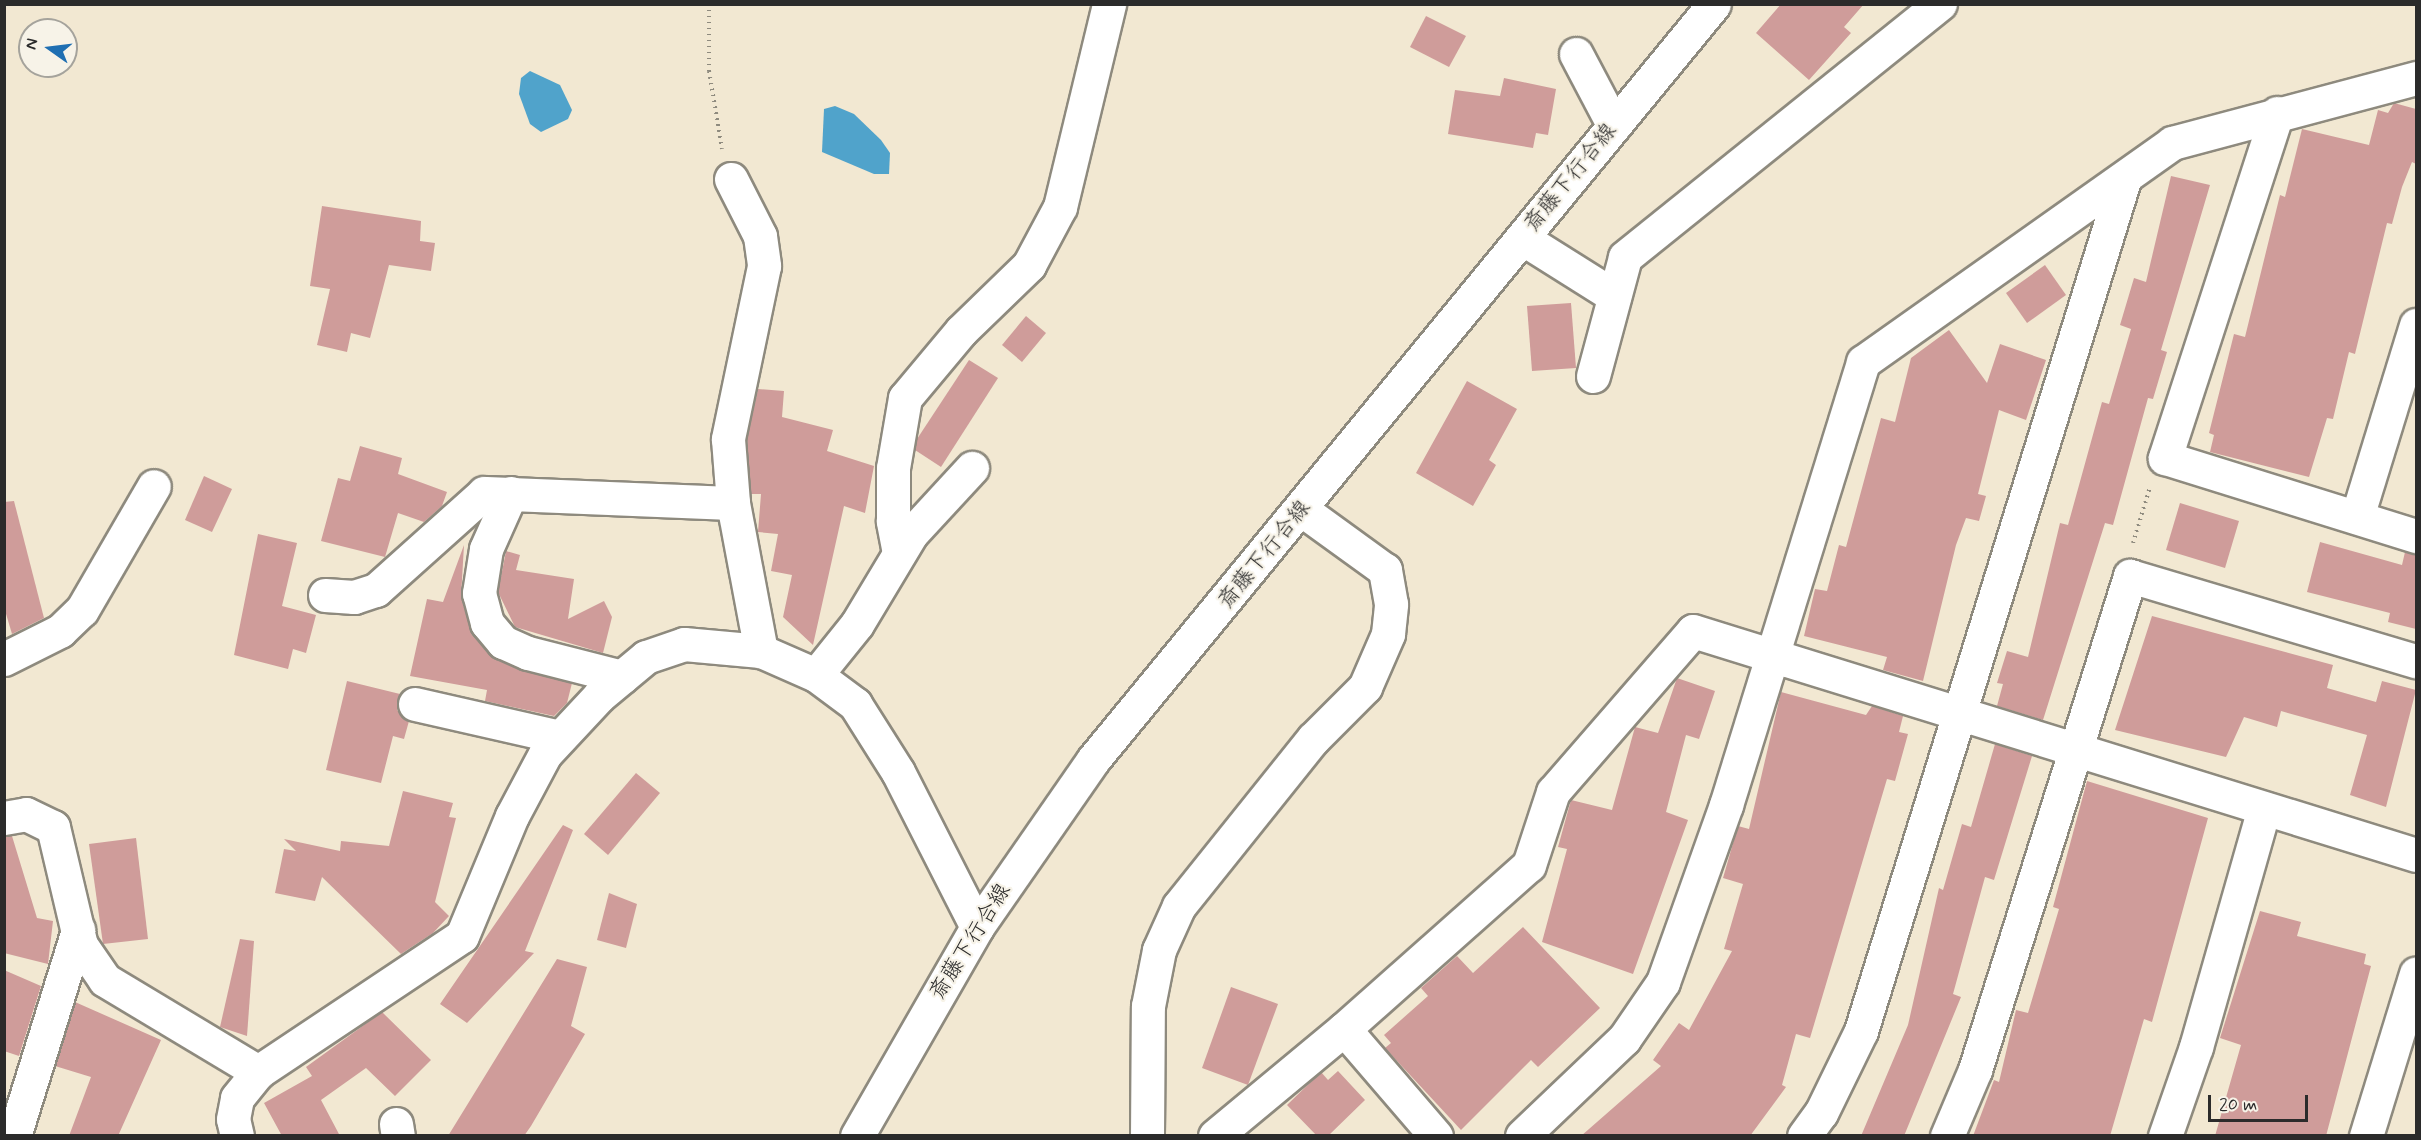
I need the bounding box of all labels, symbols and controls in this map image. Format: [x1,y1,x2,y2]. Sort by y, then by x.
north arrow [18,18,78,78]
text: N [21,36,43,52]
street label: 斎藤下行合線 [1519,118,1623,238]
street label: 斎藤下行合線 [1213,495,1317,615]
street label: 斎藤下行合線 [925,879,1017,1005]
scale bar [2211,1083,2312,1121]
text: 20 m [2219,1093,2257,1117]

